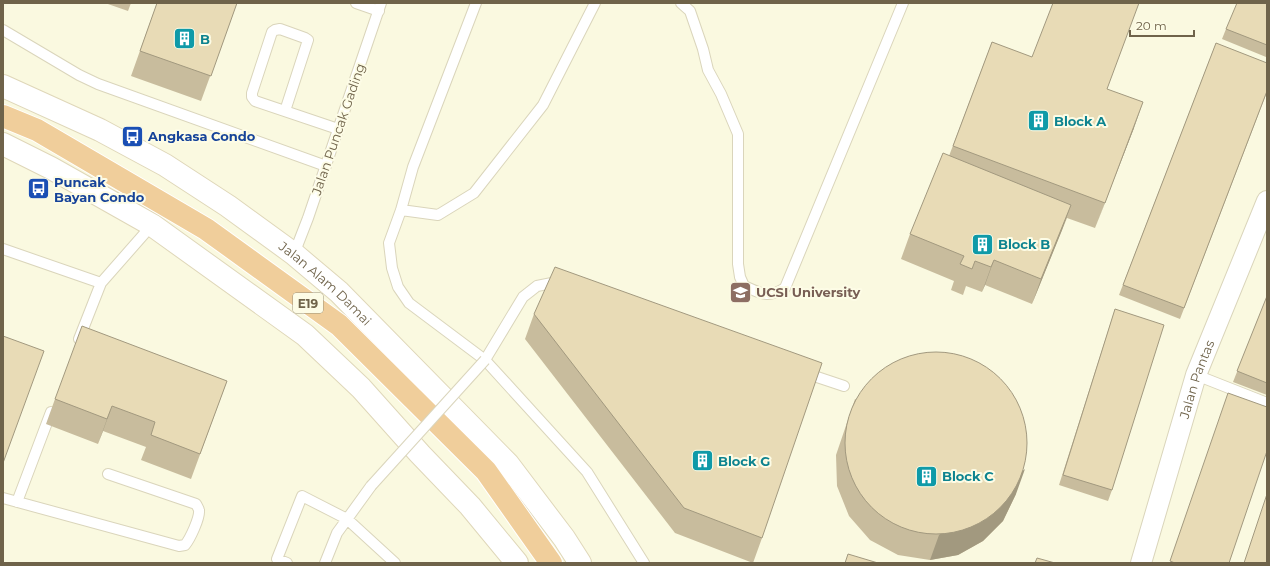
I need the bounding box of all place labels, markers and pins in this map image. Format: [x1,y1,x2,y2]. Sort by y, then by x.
building icon: B [171,26,197,52]
place label: B [200,31,210,47]
building icon: Block A [1026,108,1052,134]
place label: Block A [1054,113,1107,129]
bus stop icon: Angkasa Condo [120,123,146,149]
place label: Angkasa Condo [147,128,256,144]
place label: Puncak Bayan Condo [54,174,145,205]
bus stop icon: Puncak Bayan Condo [26,176,52,202]
building icon: Block B [969,231,995,257]
place label: Block B [998,236,1050,252]
school or university icon: UCSI University [727,279,753,305]
place label: UCSI University [756,284,861,300]
building icon: Block G [690,448,716,474]
place label: Block G [718,453,770,469]
building icon: Block C [914,463,940,489]
place label: Block C [942,468,994,484]

